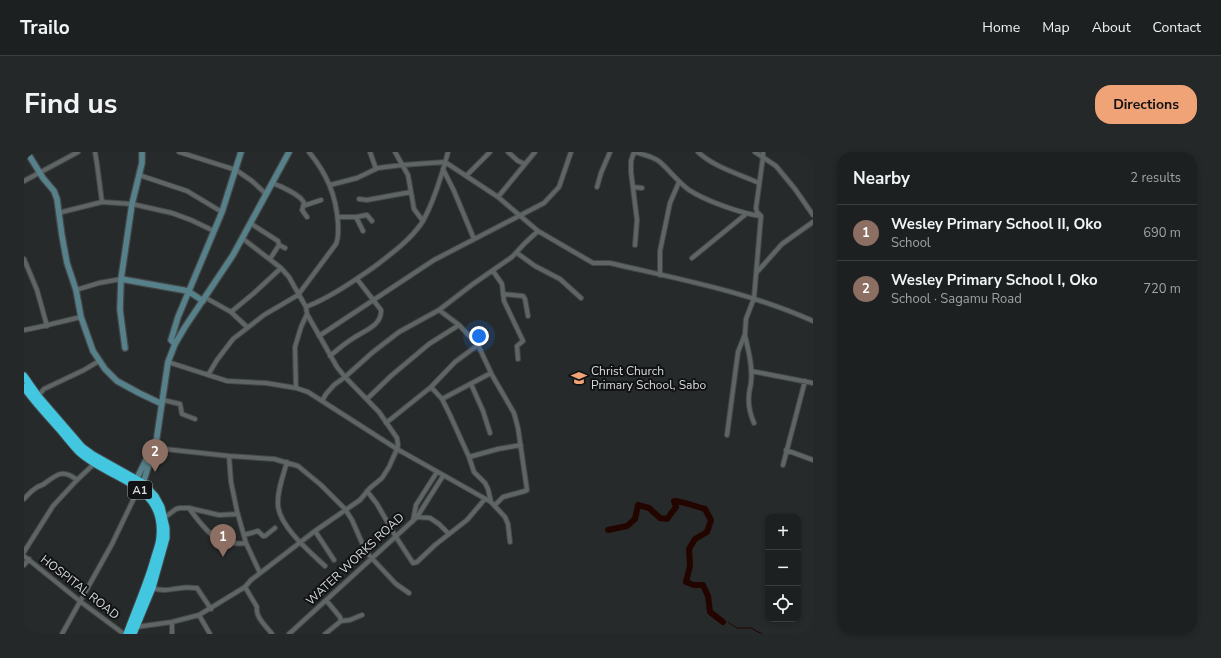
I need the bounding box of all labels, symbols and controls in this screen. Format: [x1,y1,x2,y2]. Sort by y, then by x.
text: Trailo [20,15,70,41]
text: Home [982,18,1020,37]
text: Map [1042,18,1070,37]
text: About [1092,18,1131,37]
text: Contact [1153,18,1201,37]
text: Find us [24,85,118,123]
button: Directions [1095,85,1197,124]
text: Nearby [853,167,910,190]
text: 2 results [1130,169,1181,187]
text: Wesley Primary School II, Oko [891,214,1102,234]
text: 1 [862,224,870,242]
text: 690 m [1143,224,1181,242]
text: School [891,234,931,252]
text: Wesley Primary School I, Oko [891,270,1098,290]
text: 2 [862,280,870,298]
text: 720 m [1143,280,1181,298]
text: School · Sagamu Road [891,290,1022,308]
your location [469,326,489,346]
place label: Christ Church Primary School, Sabo [591,363,706,393]
school or university icon: Christ Church Primary School, Sabo [570,369,588,387]
pin: 2 [142,439,168,472]
road number: A1 [128,481,152,499]
street label: WATER WORKS ROAD [303,509,407,609]
map controls [765,514,801,622]
button: + [765,514,801,550]
pin: 1 [210,524,236,557]
button: − [765,550,801,586]
street label: HOSPITAL ROAD [37,551,123,623]
button: locate [765,586,801,622]

